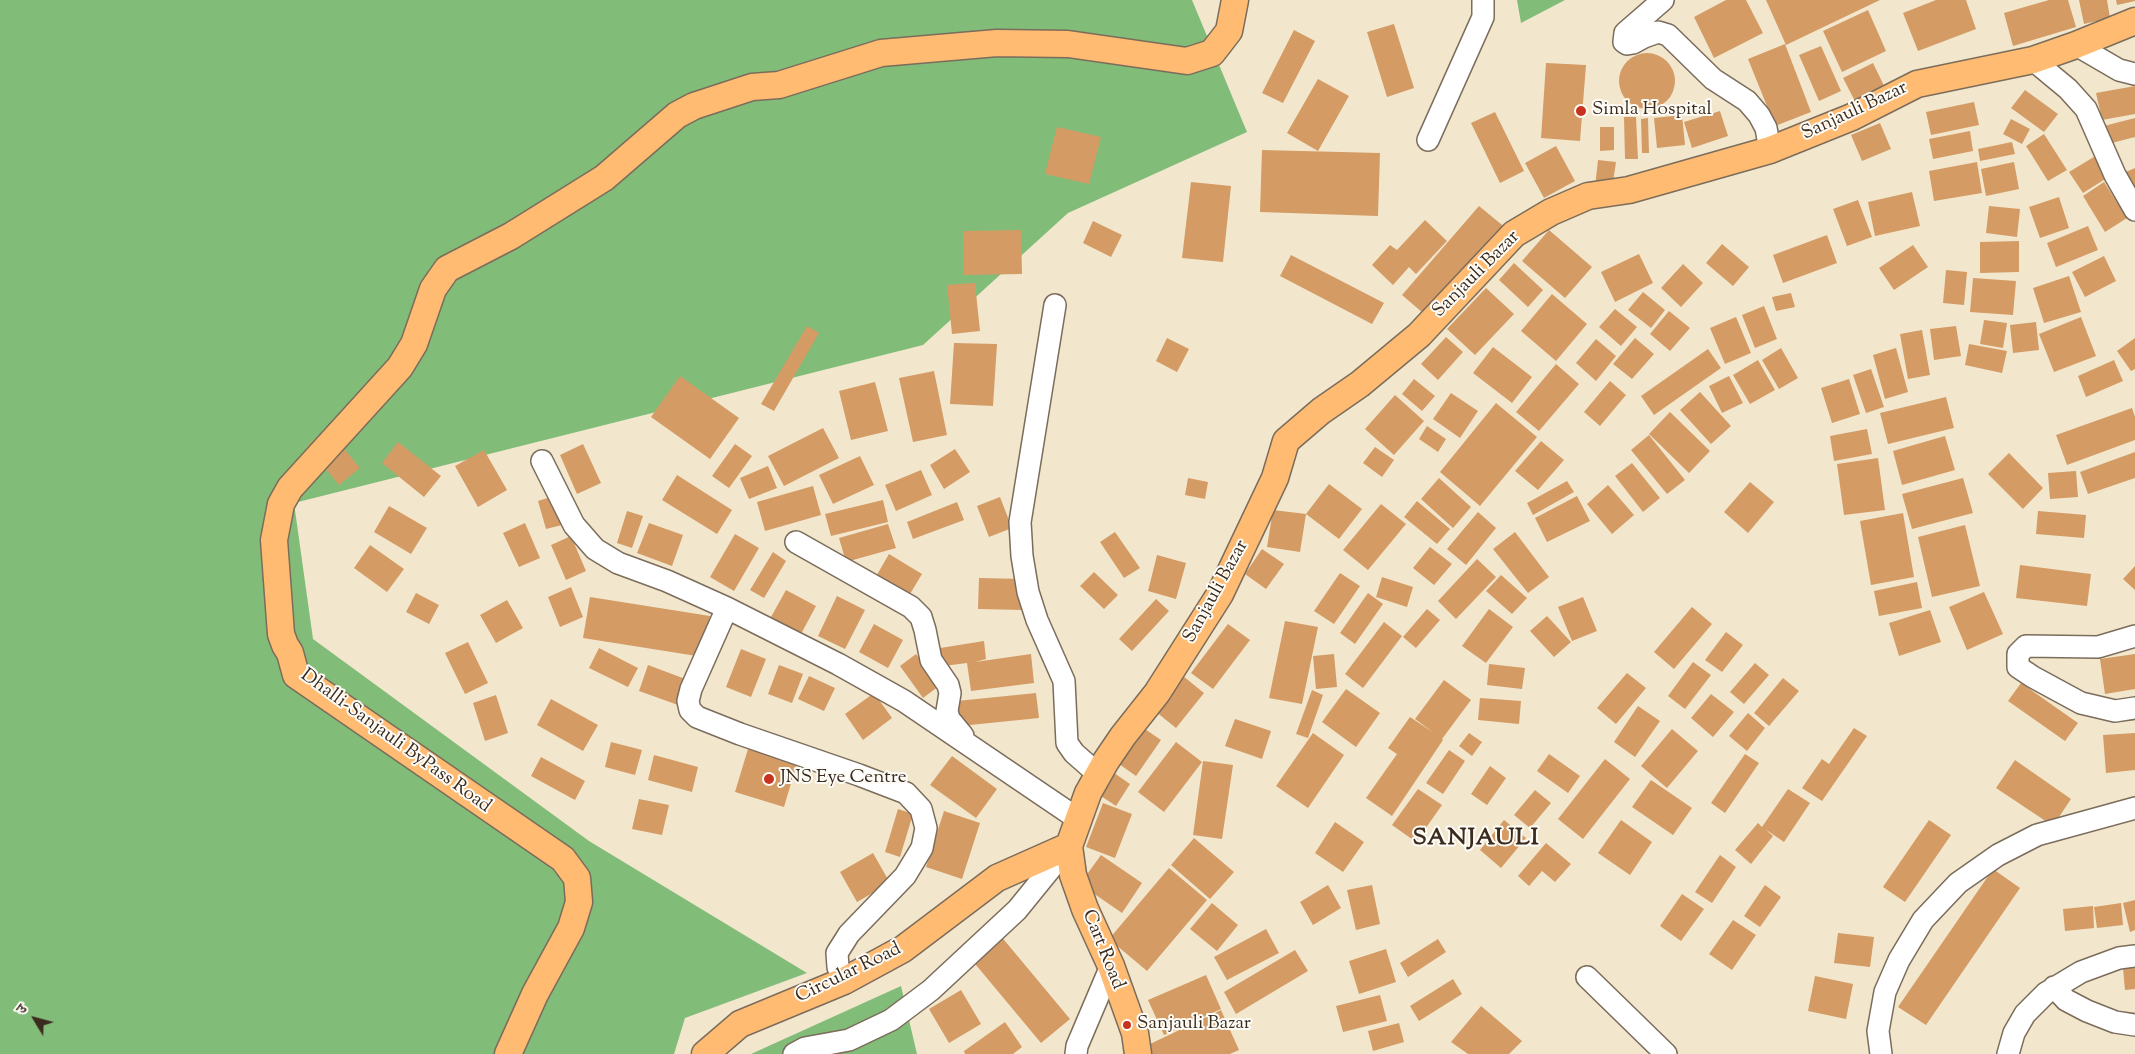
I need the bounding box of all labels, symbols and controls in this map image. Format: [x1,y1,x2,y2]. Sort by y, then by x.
street label: Sanjauli Bazar [1799,78,1911,146]
place label: Simla Hospital [1592,100,1712,122]
marker: Simla Hospital [1574,104,1588,118]
street label: Sanjauli Bazar [1429,227,1525,323]
street label: Sanjauli Bazar [1179,537,1255,647]
street label: Dhalli-Sanjauli ByPass Road [295,665,495,819]
place label: JNS Eye Centre [780,768,907,790]
marker: JNS Eye Centre [762,772,776,786]
district label: SANJAULI [1411,826,1541,854]
street label: Cart Road [1076,907,1128,993]
street label: Circular Road [792,939,906,1009]
north arrow [10,994,60,1044]
text: उ [13,1001,33,1019]
place label: Sanjauli Bazar [1137,1014,1251,1036]
marker: Sanjauli Bazar [1121,1019,1133,1031]

